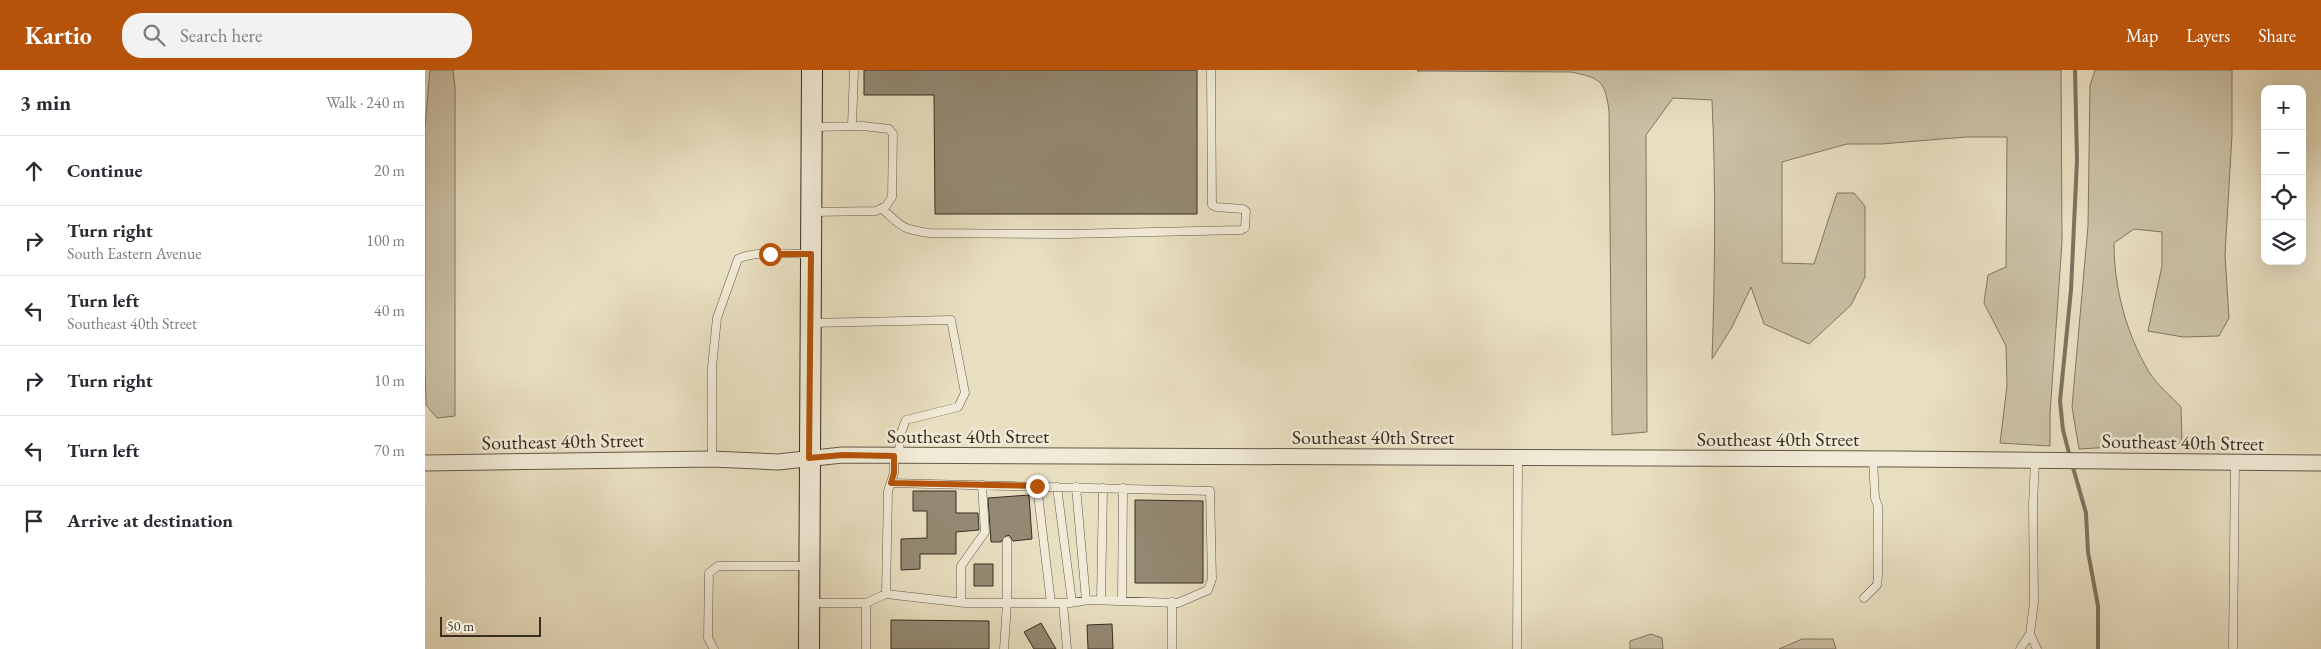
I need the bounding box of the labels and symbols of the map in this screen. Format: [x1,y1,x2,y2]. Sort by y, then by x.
route start [759,243,782,266]
street label: Southeast 40th Street [887,423,1050,449]
street label: Southeast 40th Street [1292,424,1455,450]
street label: Southeast 40th Street [1697,426,1860,452]
street label: Southeast 40th Street [482,427,645,455]
street label: Southeast 40th Street [2102,428,2265,456]
route end [1026,475,1049,498]
scale bar [440,614,541,637]

